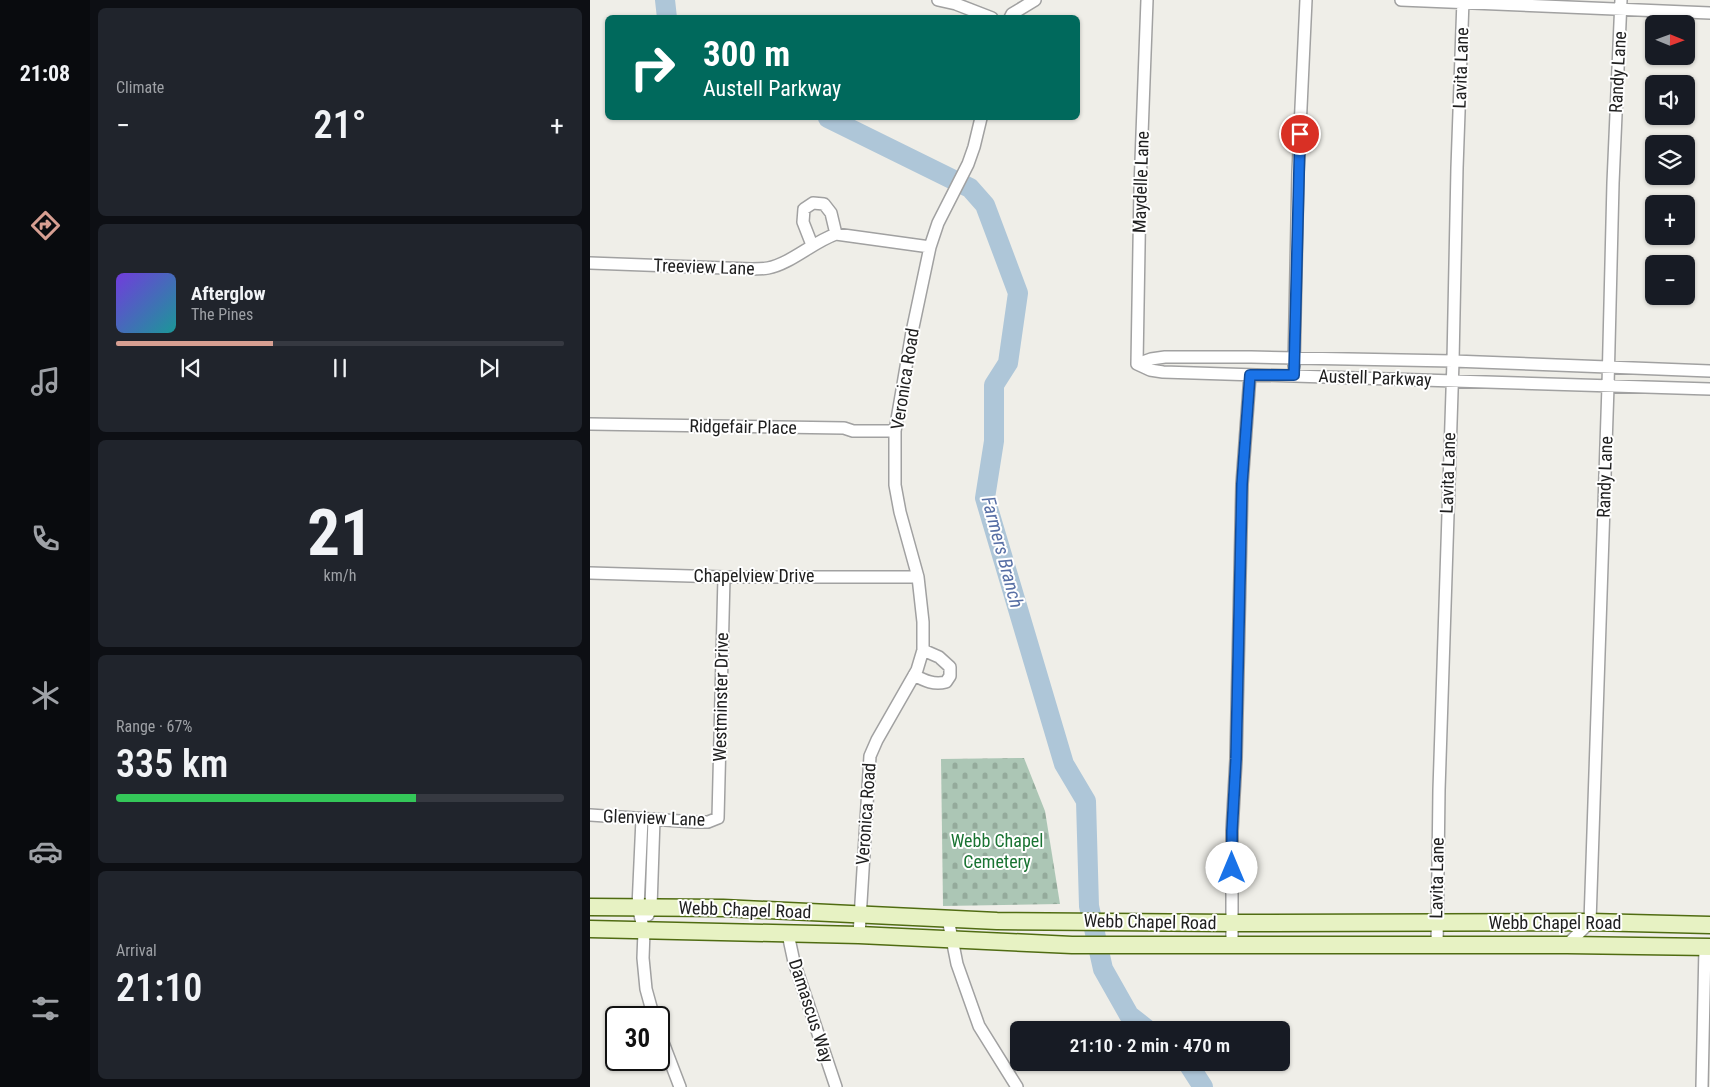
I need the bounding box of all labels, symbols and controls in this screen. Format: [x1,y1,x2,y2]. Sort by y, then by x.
north arrow [1645,15,1695,65]
map controls [1645,15,1695,305]
street label: Lavita Lane [1449,27,1472,109]
street label: Randy Lane [1605,31,1630,113]
text: 300 m [703,34,790,75]
icon: right [620,35,685,100]
text: 21:08 [20,61,70,86]
button: sound [1645,75,1695,125]
text: Austell Parkway [703,76,841,101]
text: Climate [116,78,164,97]
text: 21° [314,103,366,147]
text: − [116,109,130,142]
text: + [550,109,564,142]
pin [1279,113,1321,155]
icon: arrive [1286,120,1314,148]
street label: Maydelle Lane [1128,131,1153,233]
button: layers [1645,135,1695,185]
button: + [1645,195,1695,245]
icon: directions [28,208,63,243]
street label: Treeview Lane [653,254,755,279]
button: − [1645,255,1695,305]
text: Afterglow [191,282,265,305]
text: The Pines [191,305,253,324]
street label: Veronica Road [886,327,923,431]
icon: previous [177,354,205,382]
icon: pause [326,354,354,382]
icon: next [475,354,503,382]
icon: music [28,364,63,399]
street label: Austell Parkway [1318,365,1432,390]
street label: Ridgefair Place [689,415,797,438]
street label: Lavita Lane [1436,432,1459,514]
street label: Randy Lane [1593,436,1616,518]
water label: Farmers Branch [977,494,1028,610]
text: 21 [307,495,373,571]
icon: phone [28,521,63,556]
street label: Chapelview Drive [694,565,814,586]
text: km/h [324,566,356,585]
street label: Westminster Drive [709,632,732,762]
icon: climate [28,678,63,713]
text: Range · 67% [116,717,192,736]
text: 335 km [116,742,228,786]
street label: Veronica Road [851,762,880,866]
street label: Glenview Lane [603,805,706,830]
park label: Webb Chapel Cemetery [951,830,1043,872]
icon: car [28,834,63,869]
street label: Lavita Lane [1425,837,1448,919]
position arrow [1205,841,1257,893]
street label: Webb Chapel Road [678,897,812,922]
street label: Webb Chapel Road [1083,910,1217,933]
street label: Webb Chapel Road [1489,912,1622,933]
text: Arrival [116,941,157,960]
street label: Damascus Way [785,956,838,1066]
text: 21:10 [116,966,202,1010]
icon: filters [28,991,63,1026]
speed limit sign: 30 [605,1006,670,1071]
text: 21:10 · 2 min · 470 m [1070,1034,1230,1057]

